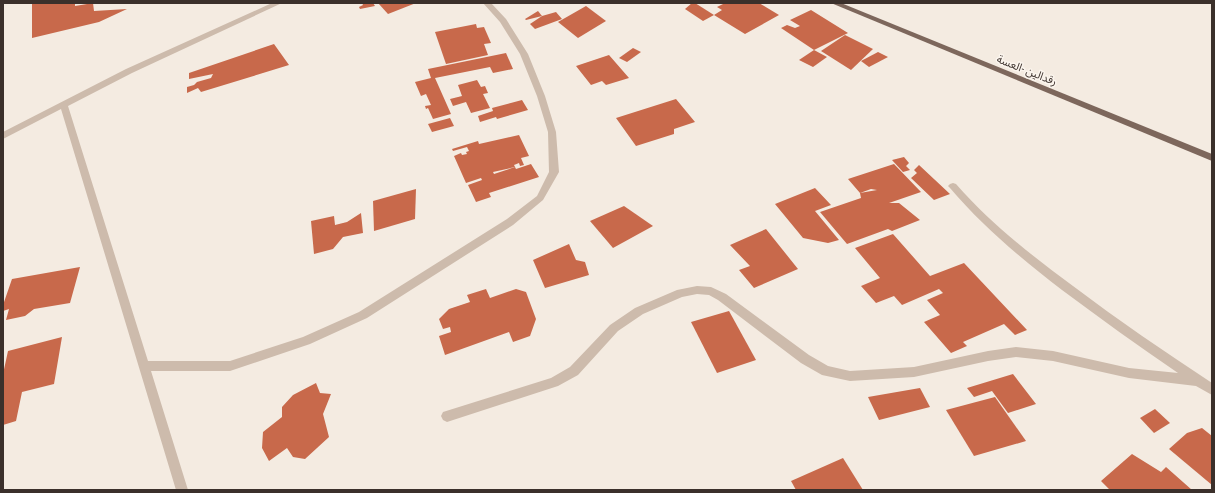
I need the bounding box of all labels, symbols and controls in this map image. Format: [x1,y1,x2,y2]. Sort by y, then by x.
street label: رقدالين -العسة [995,52,1059,88]

